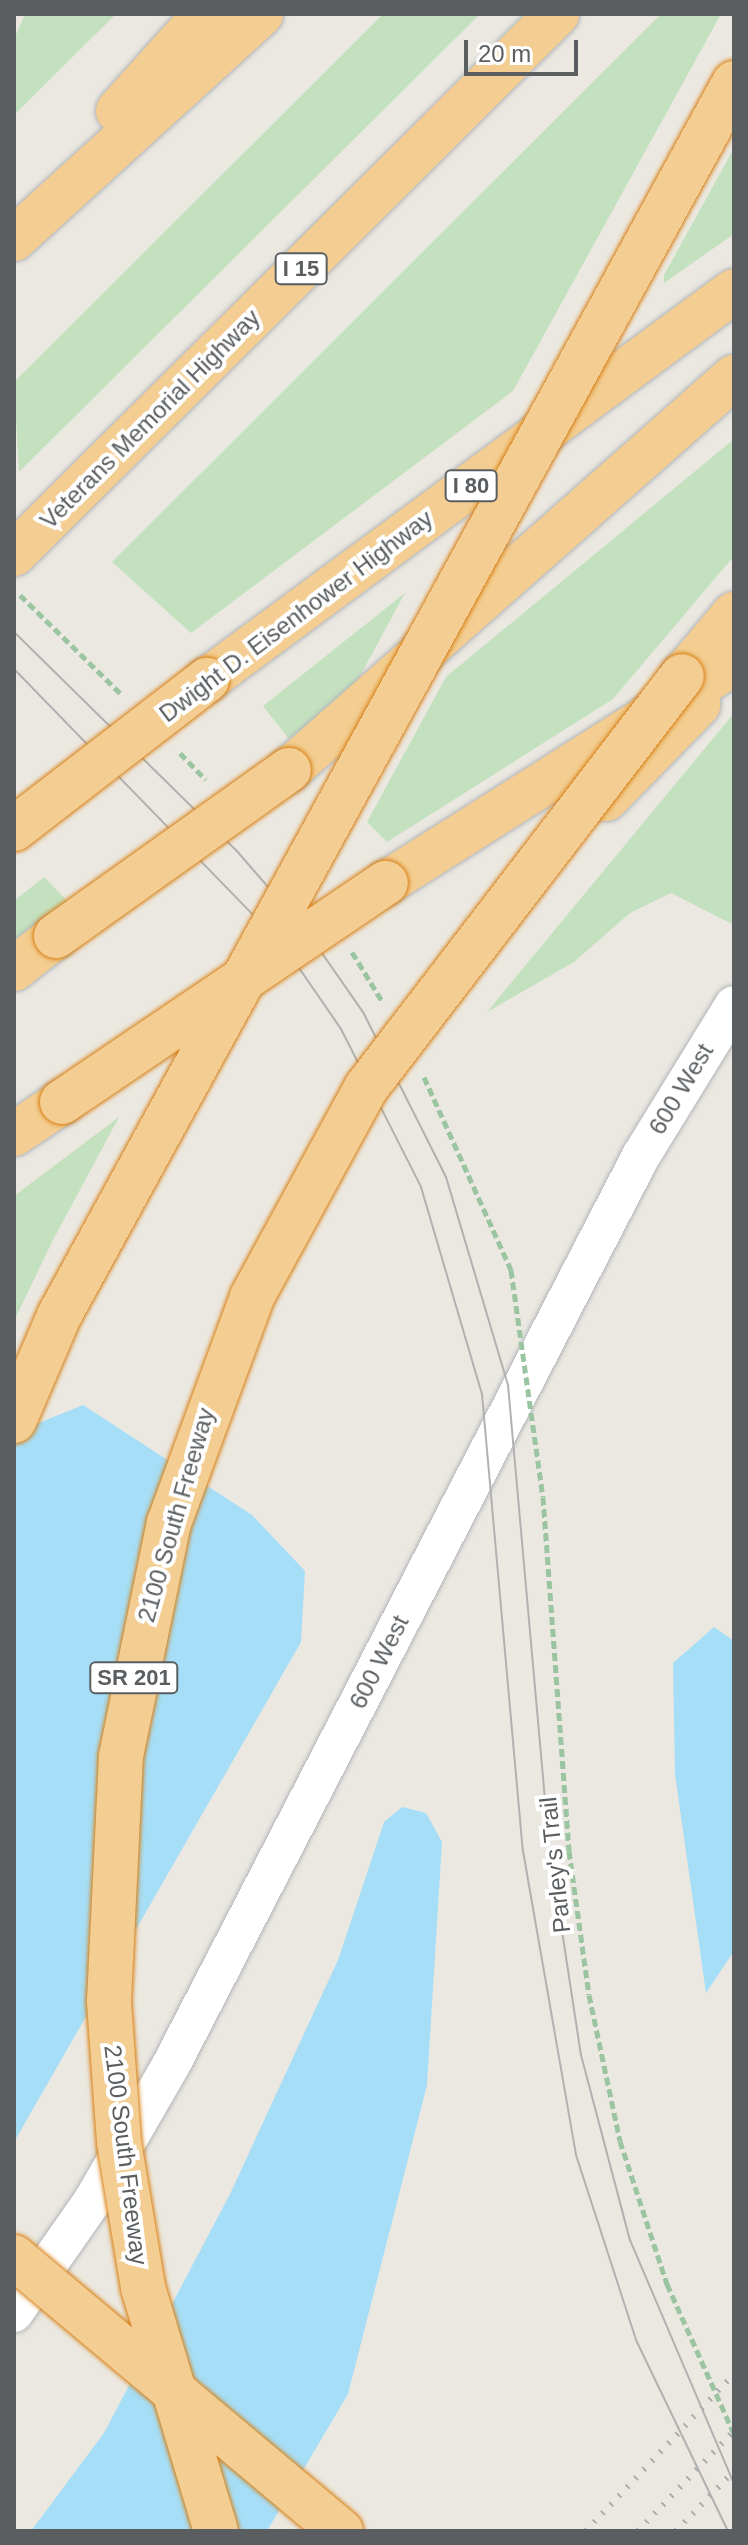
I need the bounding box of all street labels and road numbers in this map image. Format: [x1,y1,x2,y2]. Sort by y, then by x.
road number: I 15 [273,251,329,287]
street label: Veterans Memorial Highway [34,303,266,535]
road number: I 80 [443,468,499,504]
street label: Dwight D. Eisenhower Highway [154,504,438,728]
street label: 600 West [643,1038,719,1140]
street label: 2100 South Freeway [132,1405,220,1625]
street label: 600 West [343,1610,415,1714]
road number: SR 201 [88,1660,180,1696]
street label: Parley's Trail [534,1795,576,1935]
street label: 2100 South Freeway [98,2043,154,2267]

